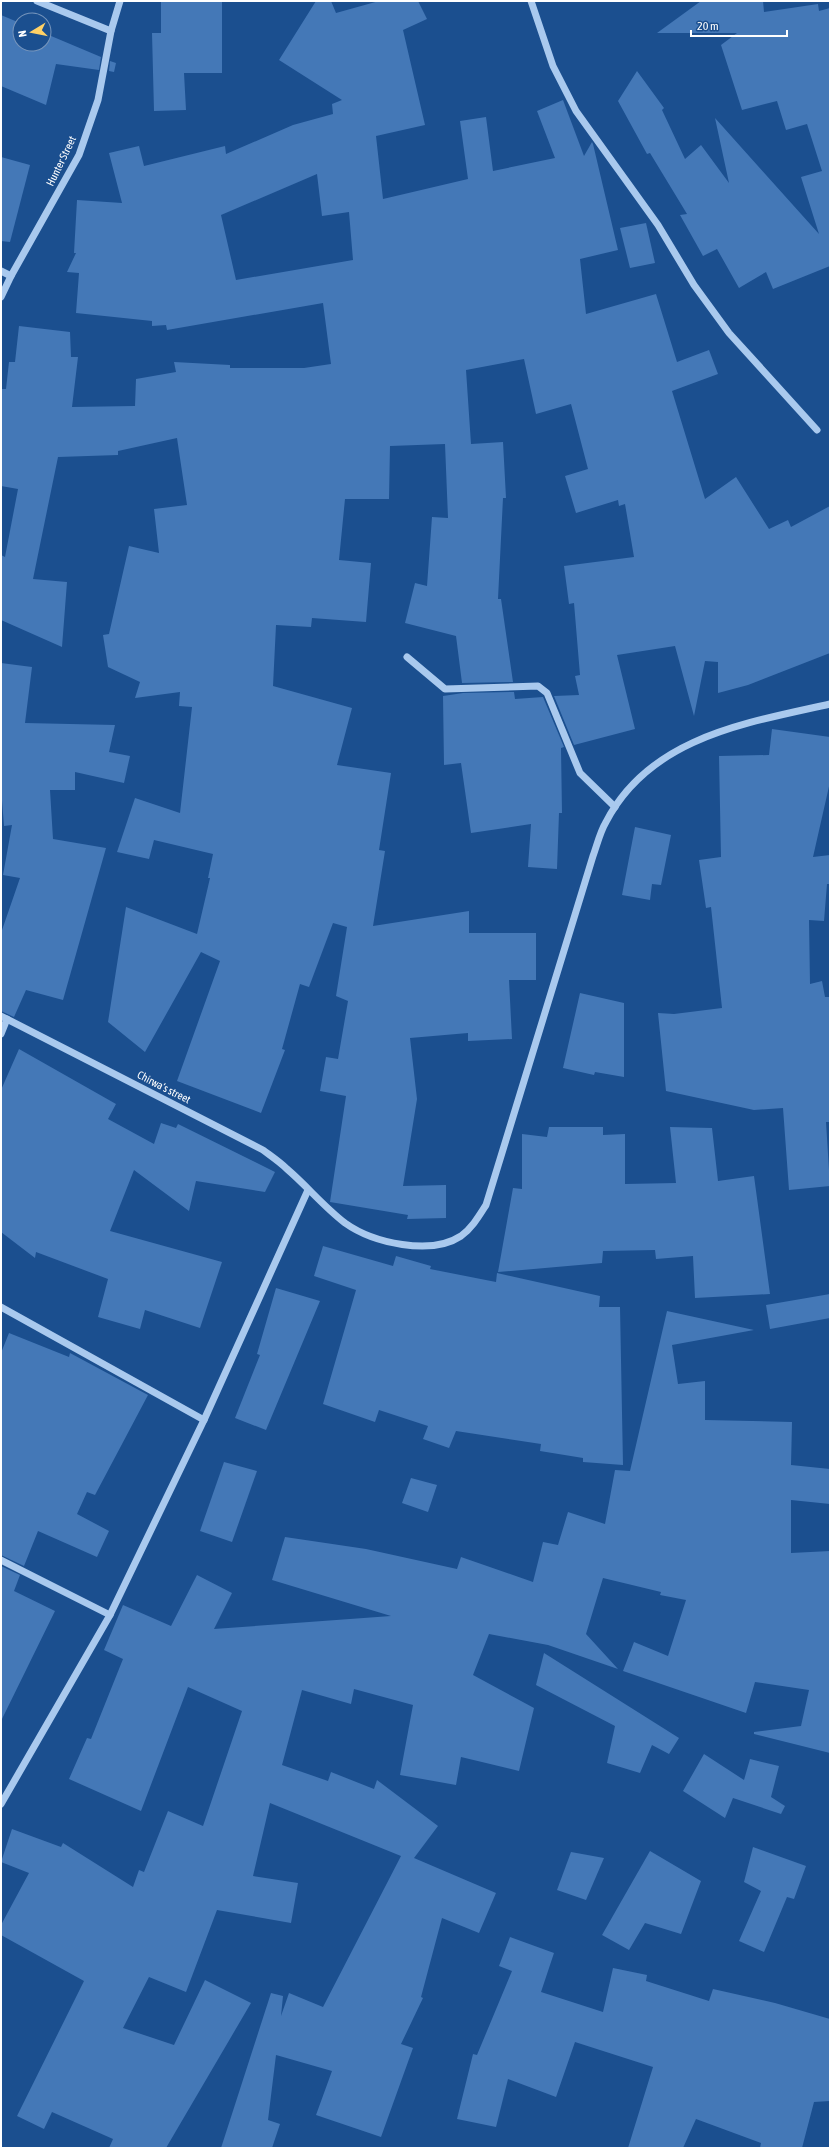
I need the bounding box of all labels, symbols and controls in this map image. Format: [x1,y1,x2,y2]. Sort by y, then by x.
north arrow [12,12,52,52]
scale bar [691,12,787,38]
text: 20 m [697,19,719,33]
text: N [16,29,29,38]
street label: Hunter Street [44,134,78,188]
street label: Chirwa’s street [135,1068,193,1106]

